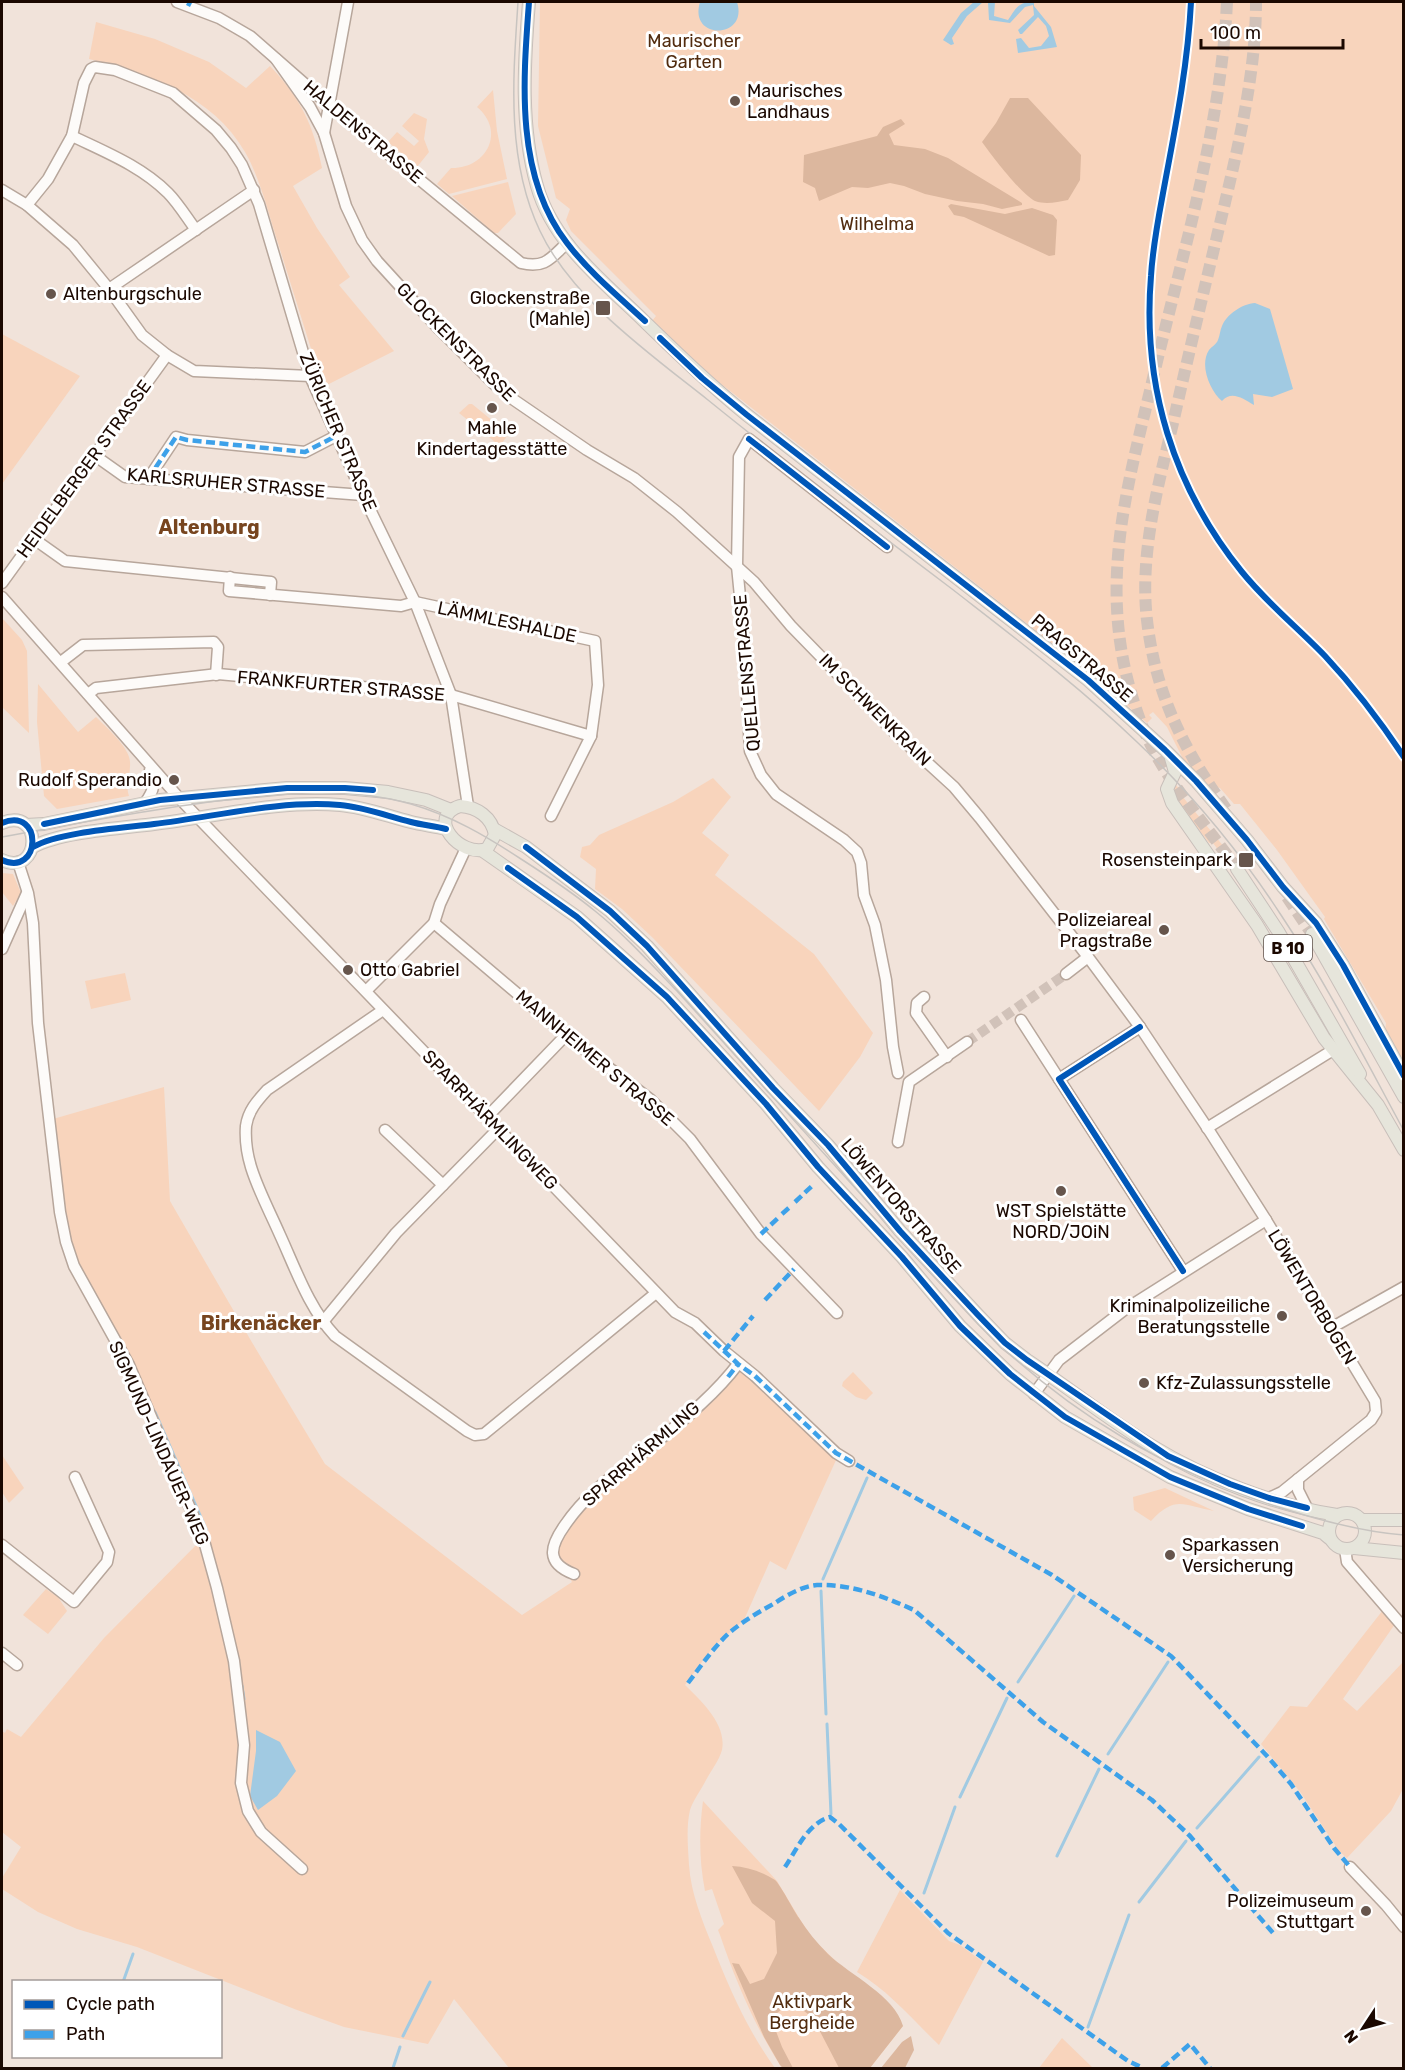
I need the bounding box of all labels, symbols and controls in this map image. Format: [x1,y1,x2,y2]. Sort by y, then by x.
scale bar [1201,12,1344,50]
text: 100 m [1210,22,1261,44]
park label: Maurischer Garten [647,30,741,73]
street label: HALDENSTRASSE [299,76,427,188]
place label: Maurisches Landhaus [747,80,843,123]
marker: Maurisches Landhaus [728,94,742,108]
park label: Wilhelma [840,213,914,235]
street label: GLOCKENSTRASSE [392,278,520,406]
place label: Altenburgschule [63,283,202,305]
marker: Altenburgschule [44,287,58,301]
place label: Glockenstraße (Mahle) [470,287,590,330]
marker: Glockenstraße (Mahle) [594,299,612,317]
street label: ZÜRICHER STRASSE [295,349,381,515]
street label: HEIDELBERGER STRASSE [12,376,156,562]
marker: Mahle Kindertagesstätte [485,401,499,415]
place label: Mahle Kindertagesstätte [417,417,567,460]
street label: KARLSRUHER STRASSE [126,463,326,503]
district label: Altenburg [158,515,260,539]
street label: QUELLENSTRASSE [729,593,765,753]
street label: LÄMMLESHALDE [436,597,578,647]
street label: PRAGSTRASSE [1027,609,1137,707]
street label: IM SCHWENKRAIN [814,649,936,771]
street label: FRANKFURTER STRASSE [236,666,446,706]
place label: Rudolf Sperandio [18,769,162,791]
marker: Rudolf Sperandio [167,773,181,787]
place label: Rosensteinpark [1101,849,1233,871]
marker: Rosensteinpark [1237,851,1255,869]
place label: Polizeiareal Pragstraße [1057,909,1152,952]
marker: Polizeiareal Pragstraße [1157,923,1171,937]
road number: B 10 [1264,935,1312,961]
place label: Otto Gabriel [360,959,460,981]
marker: Otto Gabriel [341,963,355,977]
street label: MANNHEIMER STRASSE [511,985,679,1131]
street label: SPARRHÄRMLINGWEG [418,1046,562,1194]
street label: LÖWENTORSTRASSE [836,1134,966,1278]
marker: WST Spielstätte NORD/JOiN [1054,1184,1068,1198]
place label: WST Spielstätte NORD/JOiN [996,1200,1126,1243]
street label: LÖWENTORBOGEN [1263,1225,1361,1369]
place label: Kriminalpolizeiliche Beratungsstelle [1109,1295,1270,1338]
marker: Kriminalpolizeiliche Beratungsstelle [1275,1309,1289,1323]
district label: Birkenäcker [201,1311,321,1335]
street label: SIGMUND-LINDAUER-WEG [104,1338,214,1548]
place label: Kfz-Zulassungsstelle [1156,1372,1331,1394]
marker: Kfz-Zulassungsstelle [1137,1376,1151,1390]
street label: SPARRHÄRMLING [578,1397,704,1511]
place label: Sparkassen Versicherung [1182,1534,1294,1577]
marker: Sparkassen Versicherung [1163,1548,1177,1562]
place label: Polizeimuseum Stuttgart [1227,1890,1354,1933]
marker: Polizeimuseum Stuttgart [1359,1904,1373,1918]
legend [12,1980,222,2058]
park label: Aktivpark Bergheide [769,1991,855,2034]
text: Cycle path [66,1993,155,2015]
north arrow [1333,1998,1393,2058]
text: Path [66,2023,105,2045]
text: N [1340,2026,1362,2047]

